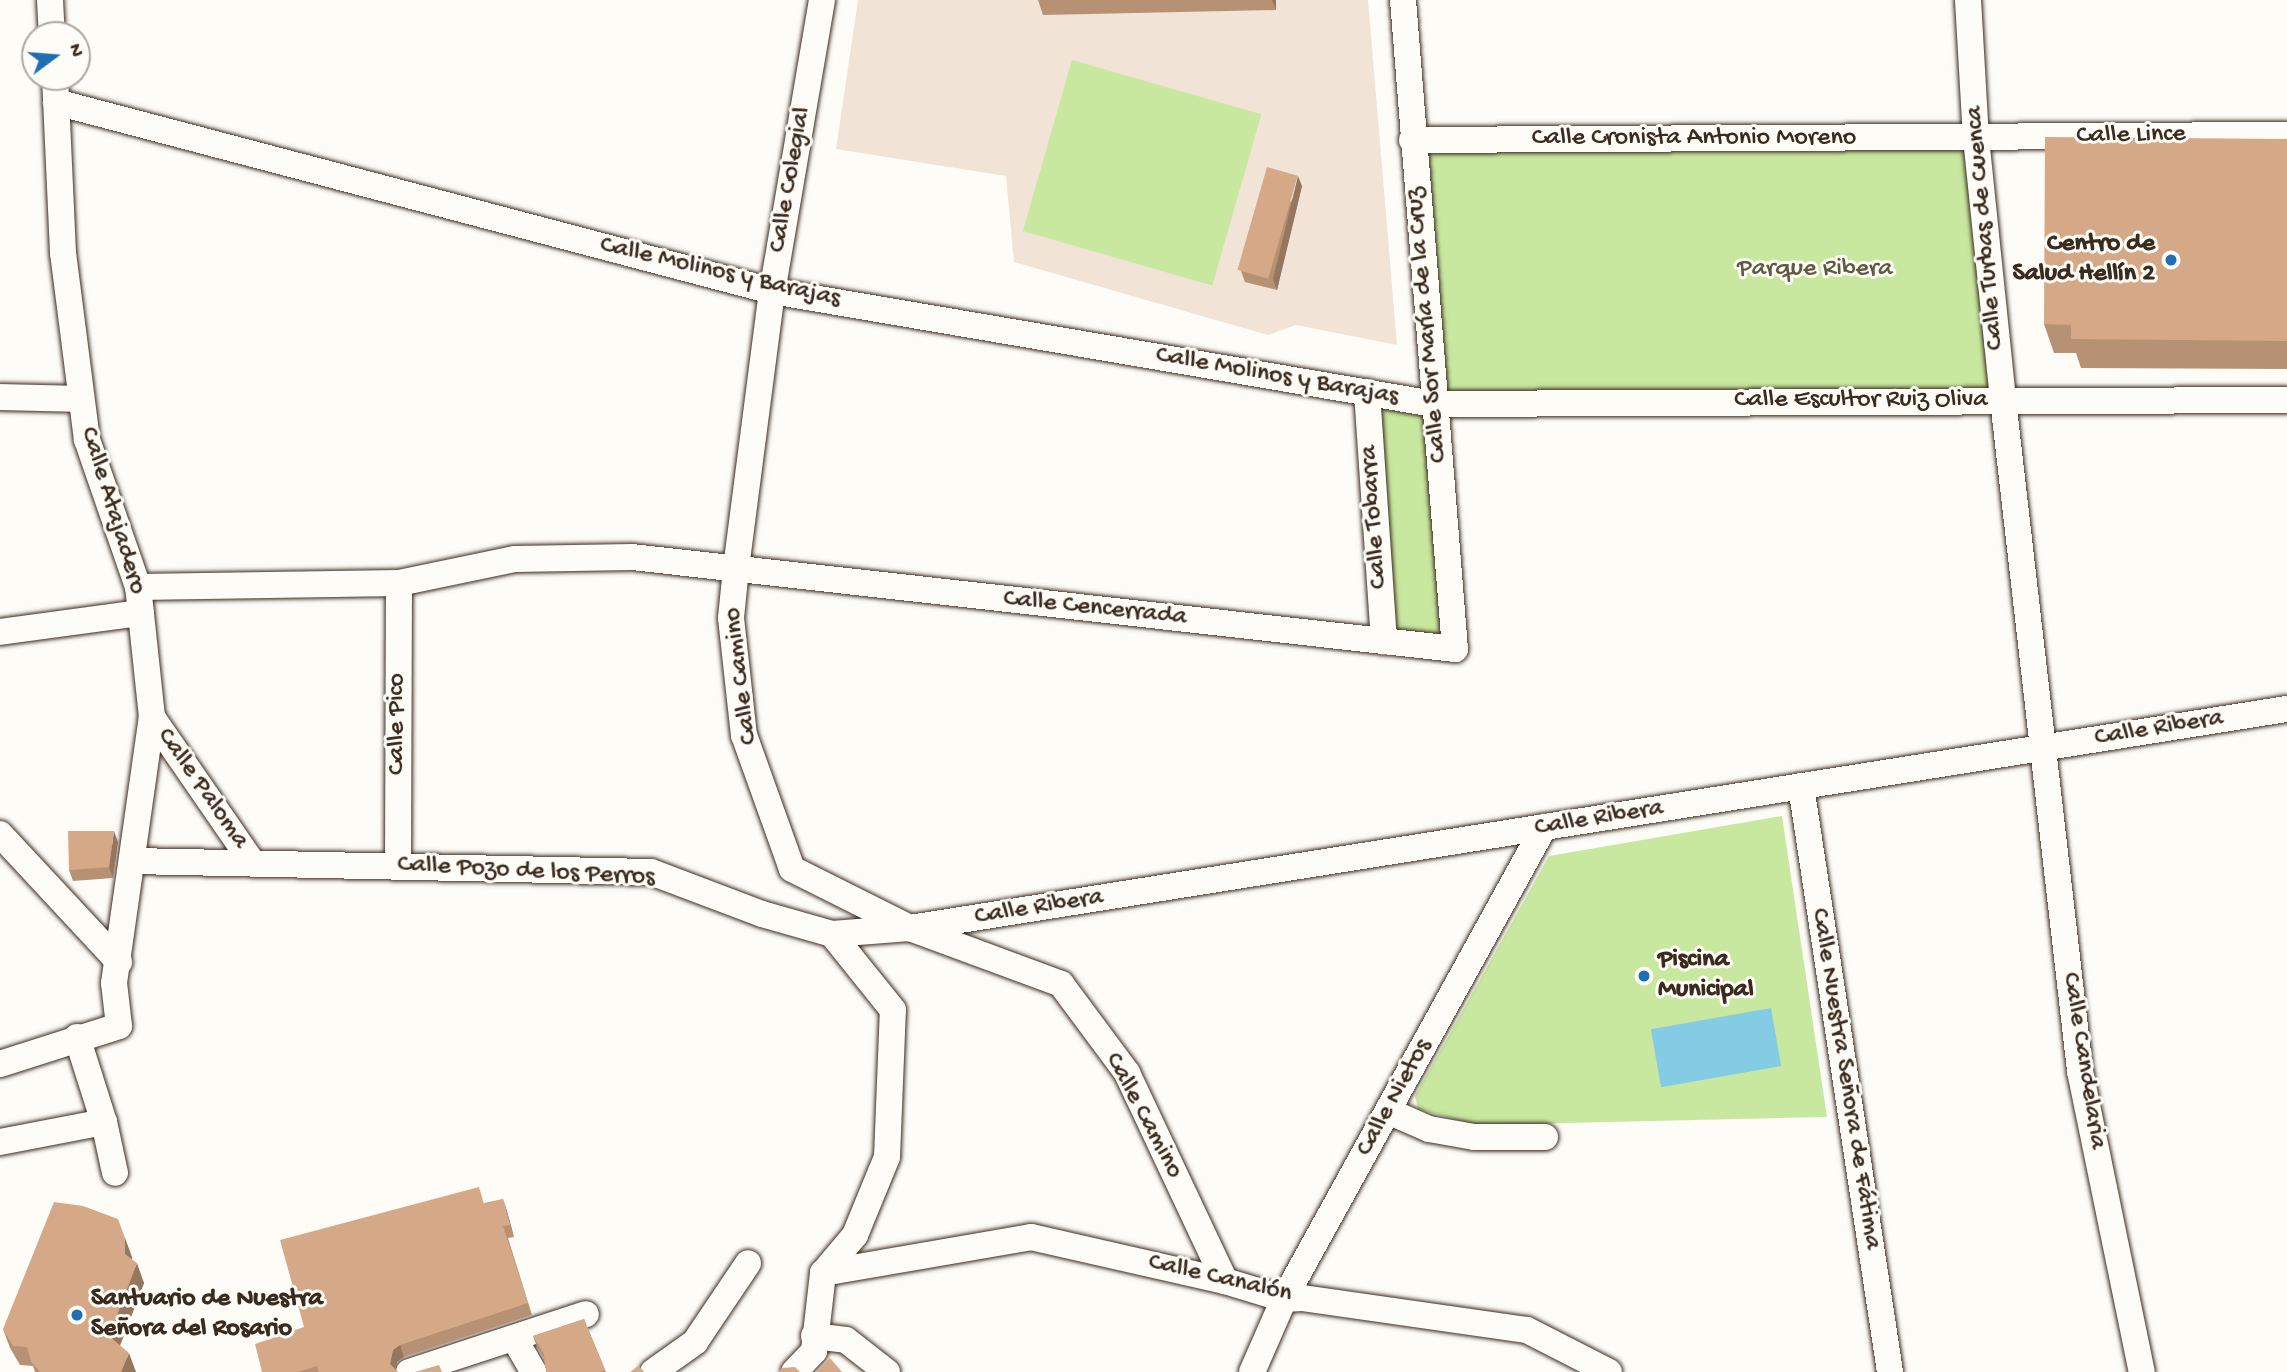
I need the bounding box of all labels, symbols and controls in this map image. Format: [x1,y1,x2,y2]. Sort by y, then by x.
north arrow [21,21,91,91]
text: N [62,41,88,60]
street label: Calle Colegial [763,105,819,255]
street label: Calle Turbas de Cuenca [1960,105,2012,351]
street label: Calle Lince [2076,119,2186,153]
street label: Calle Cronista Antonio Moreno [1532,123,1856,155]
street label: Calle Sor María de la Cruz [1400,186,1456,464]
place label: Centro de Salud Hellín 2 [2013,229,2155,290]
street label: Calle Molinos y Barajas [597,230,843,316]
marker: Centro de Salud Hellín 2 [2161,250,2181,270]
park label: Parque Ribera [1737,254,1893,286]
street label: Calle Molinos y Barajas [1153,340,1401,414]
street label: Calle Escultor Ruiz Oliva [1734,385,1988,417]
street label: Calle Atajadero [72,424,152,598]
street label: Calle Tobarra [1354,444,1396,590]
street label: Calle Cencerrada [1002,584,1188,634]
street label: Calle Camino [718,606,766,746]
street label: Calle Pico [382,673,414,775]
street label: Calle Ribera [2093,703,2225,755]
street label: Calle Paloma [149,723,255,855]
street label: Calle Ribera [1533,793,1665,845]
street label: Calle Pozo de los Perros [397,850,655,894]
street label: Calle Ribera [973,882,1105,934]
street label: Calle Nuestra Señora de Fátima [1803,906,1887,1252]
place label: Piscina Municipal [1658,945,1754,1006]
marker: Piscina Municipal [1636,968,1652,984]
street label: Calle Candelaria [2054,970,2112,1152]
street label: Calle Nietos [1350,1034,1440,1162]
street label: Calle Camino [1097,1048,1189,1184]
street label: Calle Canalón [1145,1247,1295,1311]
place label: Santuario de Nuestra Señora del Rosario [91,1284,323,1346]
marker: Santuario de Nuestra Señora del Rosario [69,1307,85,1323]

